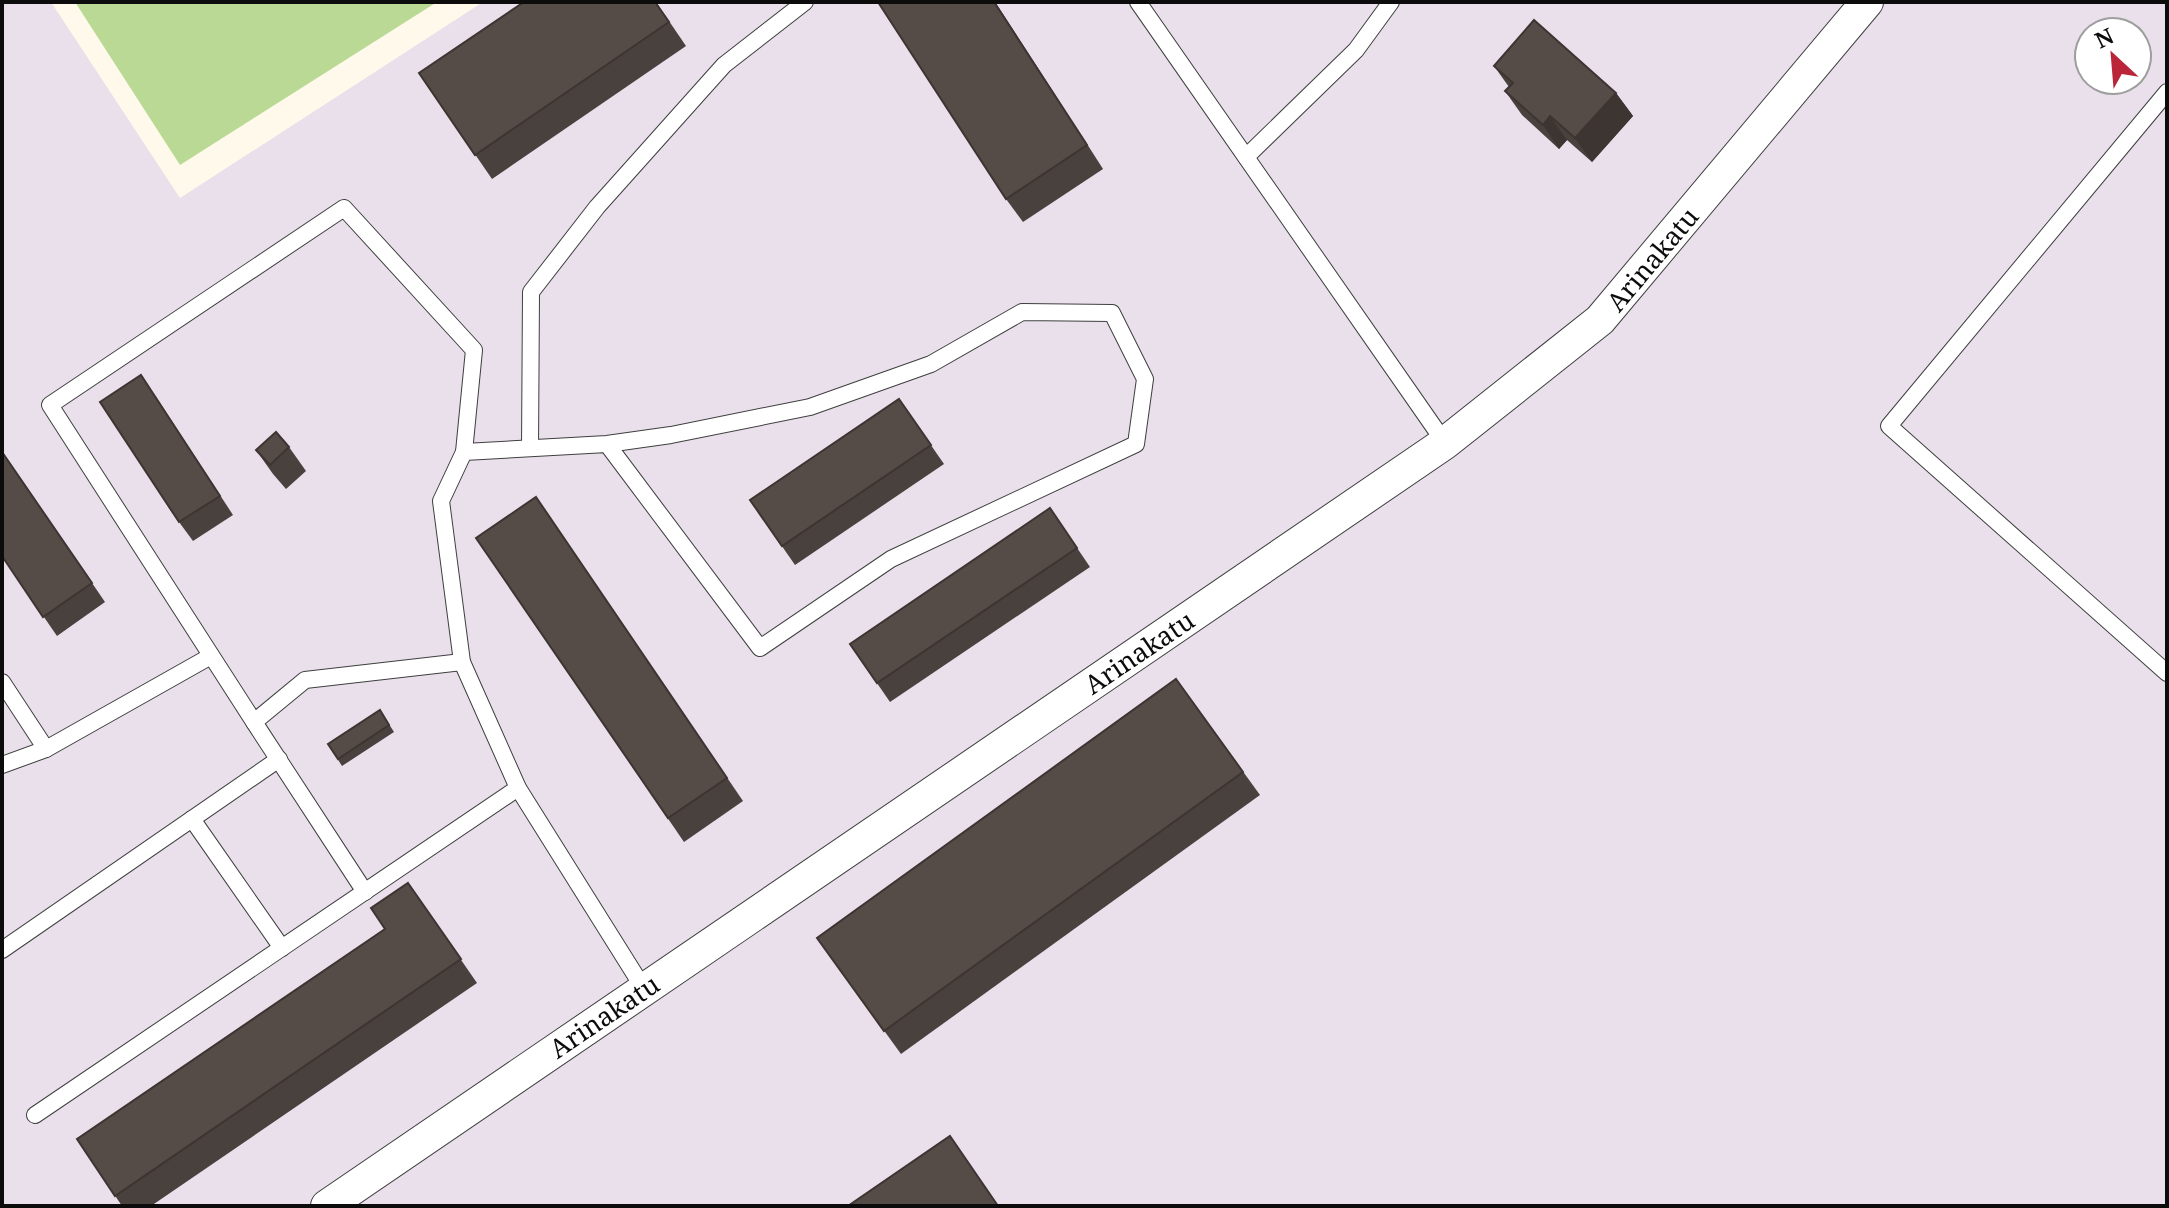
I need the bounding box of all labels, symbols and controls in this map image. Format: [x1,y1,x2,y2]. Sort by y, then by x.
north arrow [2073,16,2153,96]
text: N [2089,20,2118,54]
street label: Arinakatu [1598,199,1706,319]
street label: Arinakatu [1077,602,1201,702]
street label: Arinakatu [542,966,666,1066]

